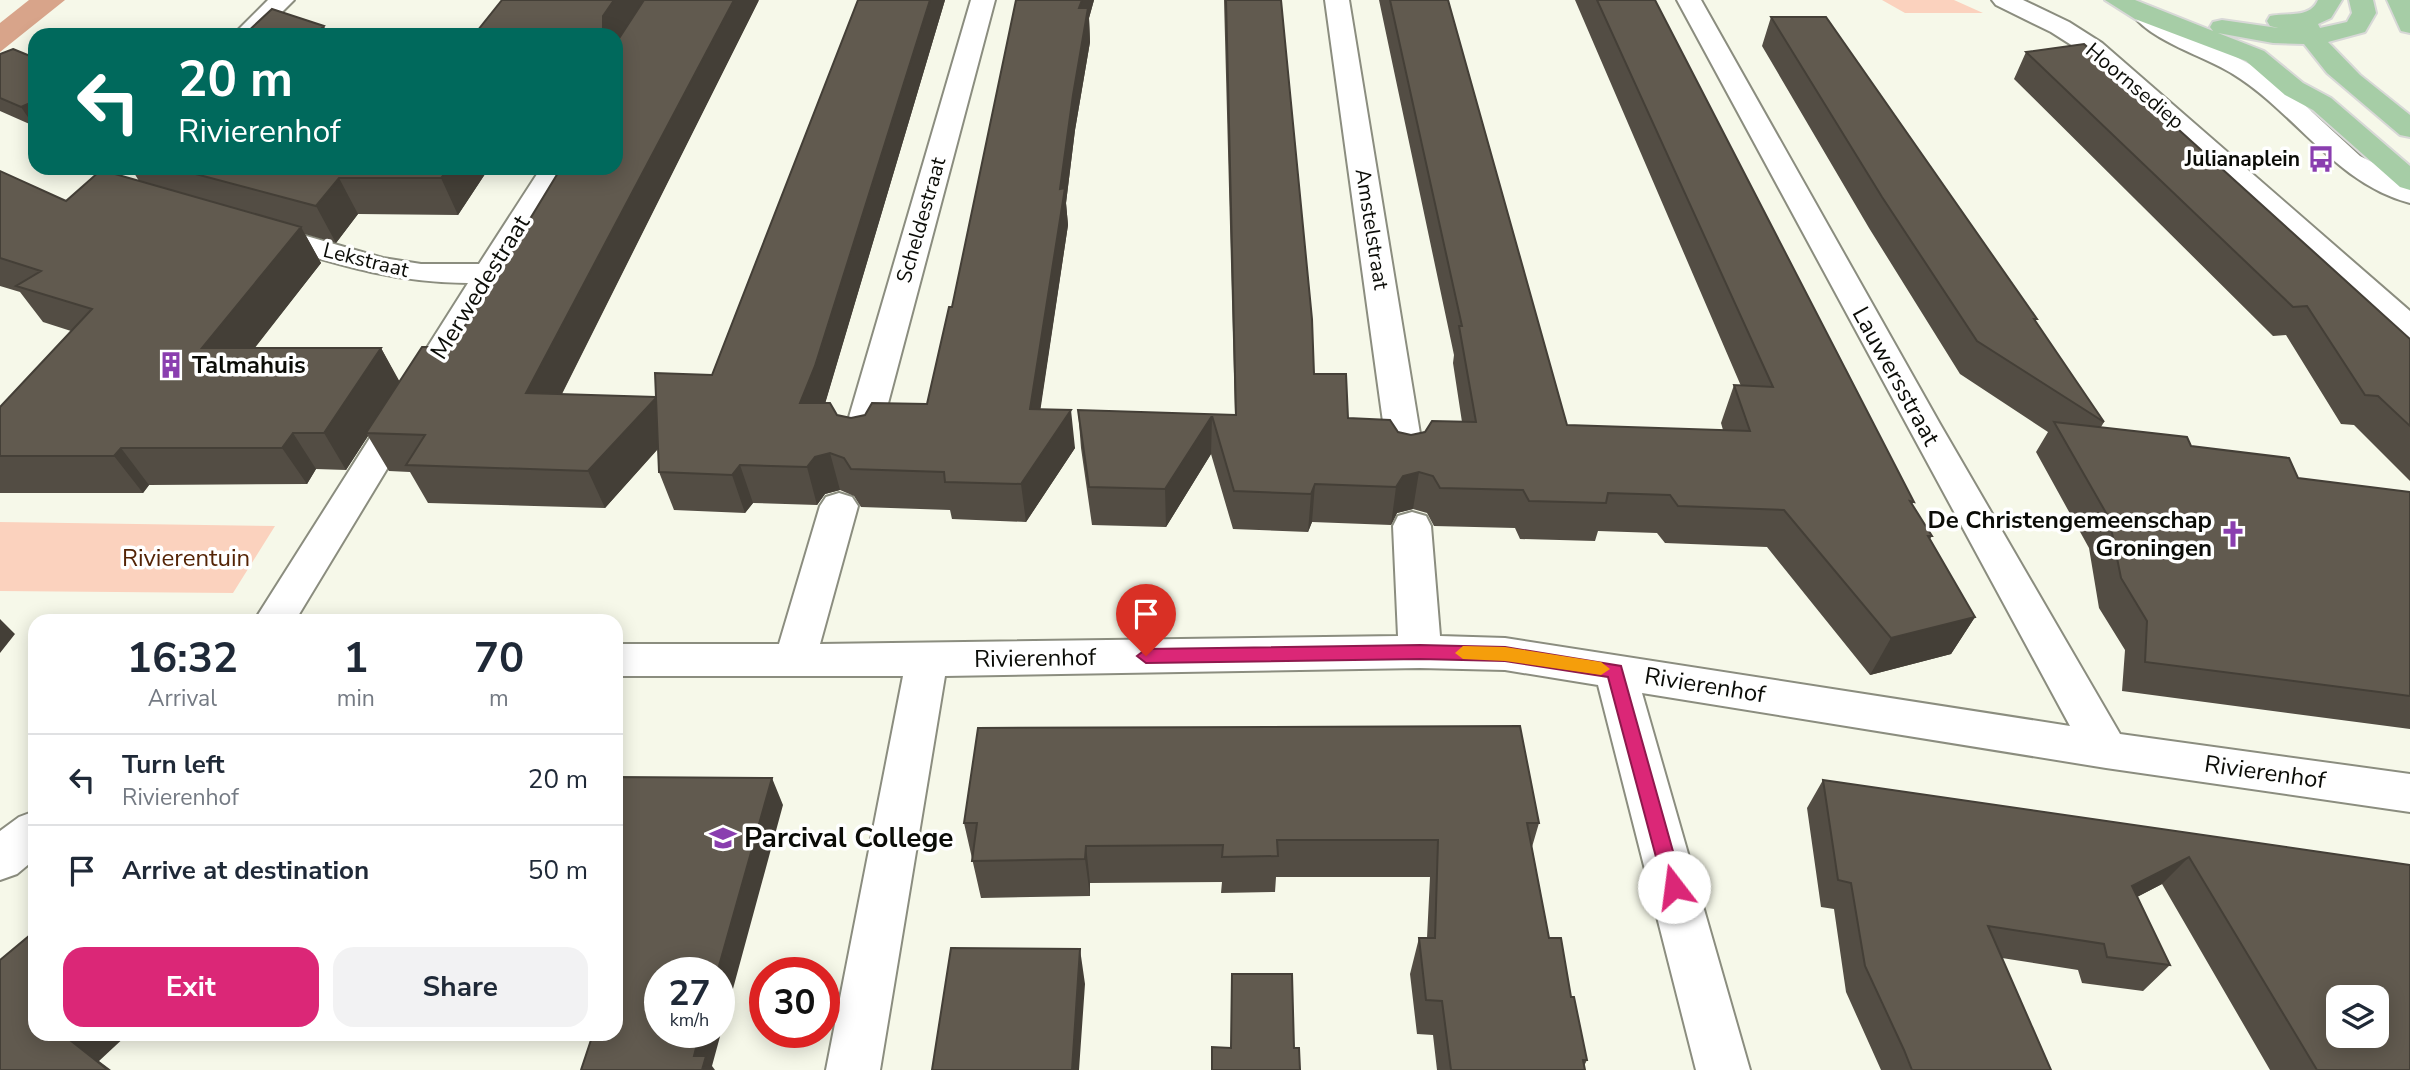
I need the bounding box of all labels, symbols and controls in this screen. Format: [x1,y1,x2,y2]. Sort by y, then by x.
street label: Hoornsediep [2080,37,2190,135]
text: 20 m [178,46,293,113]
icon: left [63,56,154,147]
text: Rivierenhof [178,110,341,153]
bus stop icon: Julianaplein [2306,144,2336,174]
place label: Julianaplein [2184,145,2300,173]
street label: Scheldestraat [890,153,953,286]
street label: Amstelstraat [1349,166,1395,292]
street label: Merwedestraat [423,208,537,365]
street label: Lekstraat [320,236,412,284]
street label: Lauwersstraat [1845,301,1948,452]
place label: Talmahuis [192,349,306,381]
building icon: Talmahuis [156,350,186,380]
place label: De Christengemeenschap Groningen [1927,504,2212,564]
church icon: De Christengemeenschap Groningen [2218,519,2248,549]
park label: Rivierentuin [122,542,250,574]
pin [1116,584,1176,656]
icon: arrive [1127,595,1165,633]
text: 16:32 [127,630,238,687]
text: 1 [343,630,368,687]
text: 70 [474,630,524,687]
street label: Rivierenhof [974,641,1097,675]
street label: Rivierenhof [1642,660,1769,711]
text: Arrival [148,683,217,714]
text: min [337,683,375,714]
text: m [489,683,509,714]
text: Turn left [122,747,225,782]
street label: Rivierenhof [2202,748,2329,796]
icon: left [63,761,101,799]
text: 20 m [528,762,588,797]
text: Rivierenhof [122,782,239,813]
place label: Parcival College [744,819,953,857]
school or university icon: Parcival College [708,823,738,853]
position arrow [1637,850,1711,924]
icon: arrive [63,852,101,890]
text: Arrive at destination [122,853,369,888]
text: 50 m [528,853,588,888]
button: Exit [63,947,319,1027]
button: Share [333,947,588,1027]
speed limit sign: 30 [749,957,840,1048]
text: 27 [668,970,711,1017]
map controls [2326,985,2389,1048]
button: layers [2326,985,2389,1048]
text: km/h [670,1008,709,1032]

